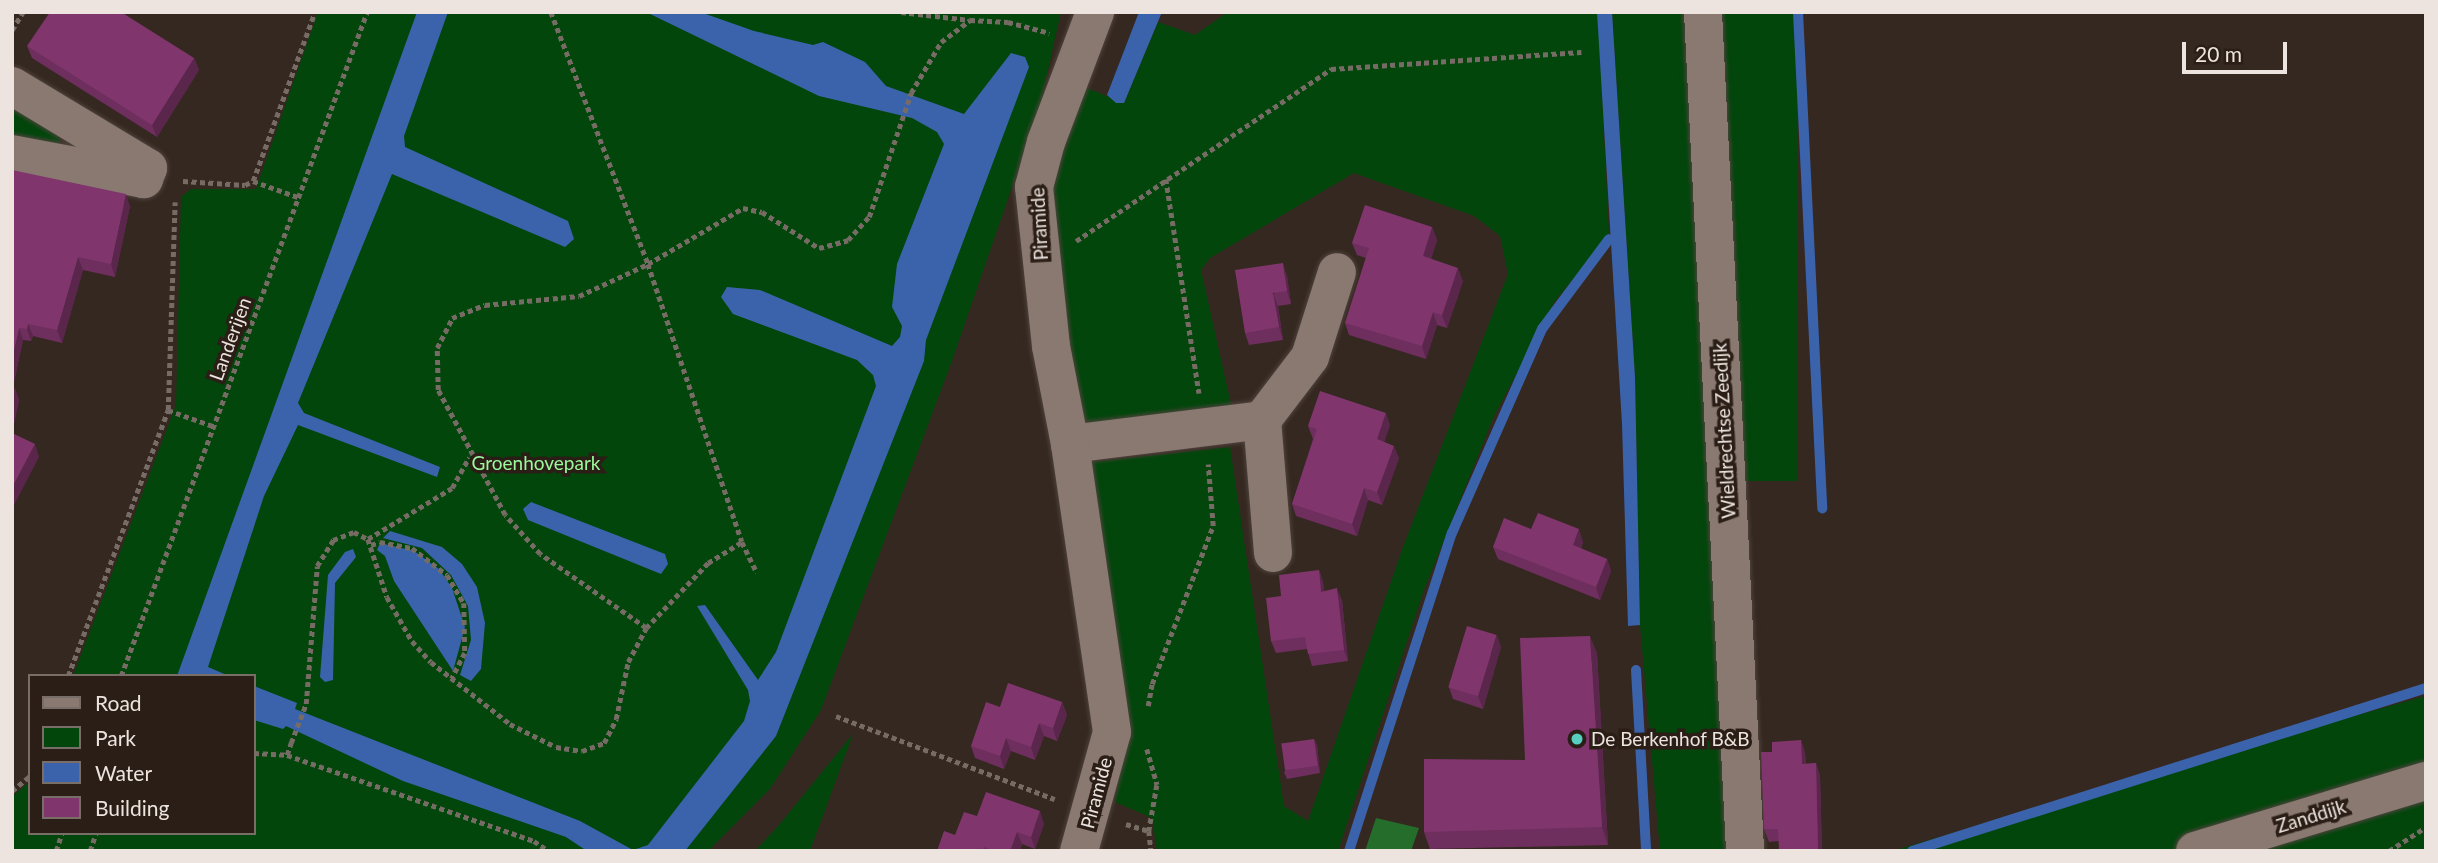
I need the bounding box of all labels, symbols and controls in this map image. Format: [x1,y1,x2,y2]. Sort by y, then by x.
scale bar [2186,28,2291,72]
text: 20 m [2195,41,2242,66]
street label: Piramide [1026,187,1052,261]
street label: Landerijen [204,294,256,384]
street label: Wieldrechtse Zeedijk [1708,343,1740,519]
park label: Groenhovepark [471,452,601,474]
legend [28,674,256,835]
text: Road [95,690,142,715]
text: Park [95,725,136,750]
place label: De Berkenhof B&B [1591,728,1750,750]
marker: De Berkenhof B&B [1569,731,1585,747]
street label: Piramide [1076,755,1116,831]
text: Water [95,760,152,785]
text: Building [95,795,170,820]
street label: Zanddijk [2273,795,2349,837]

